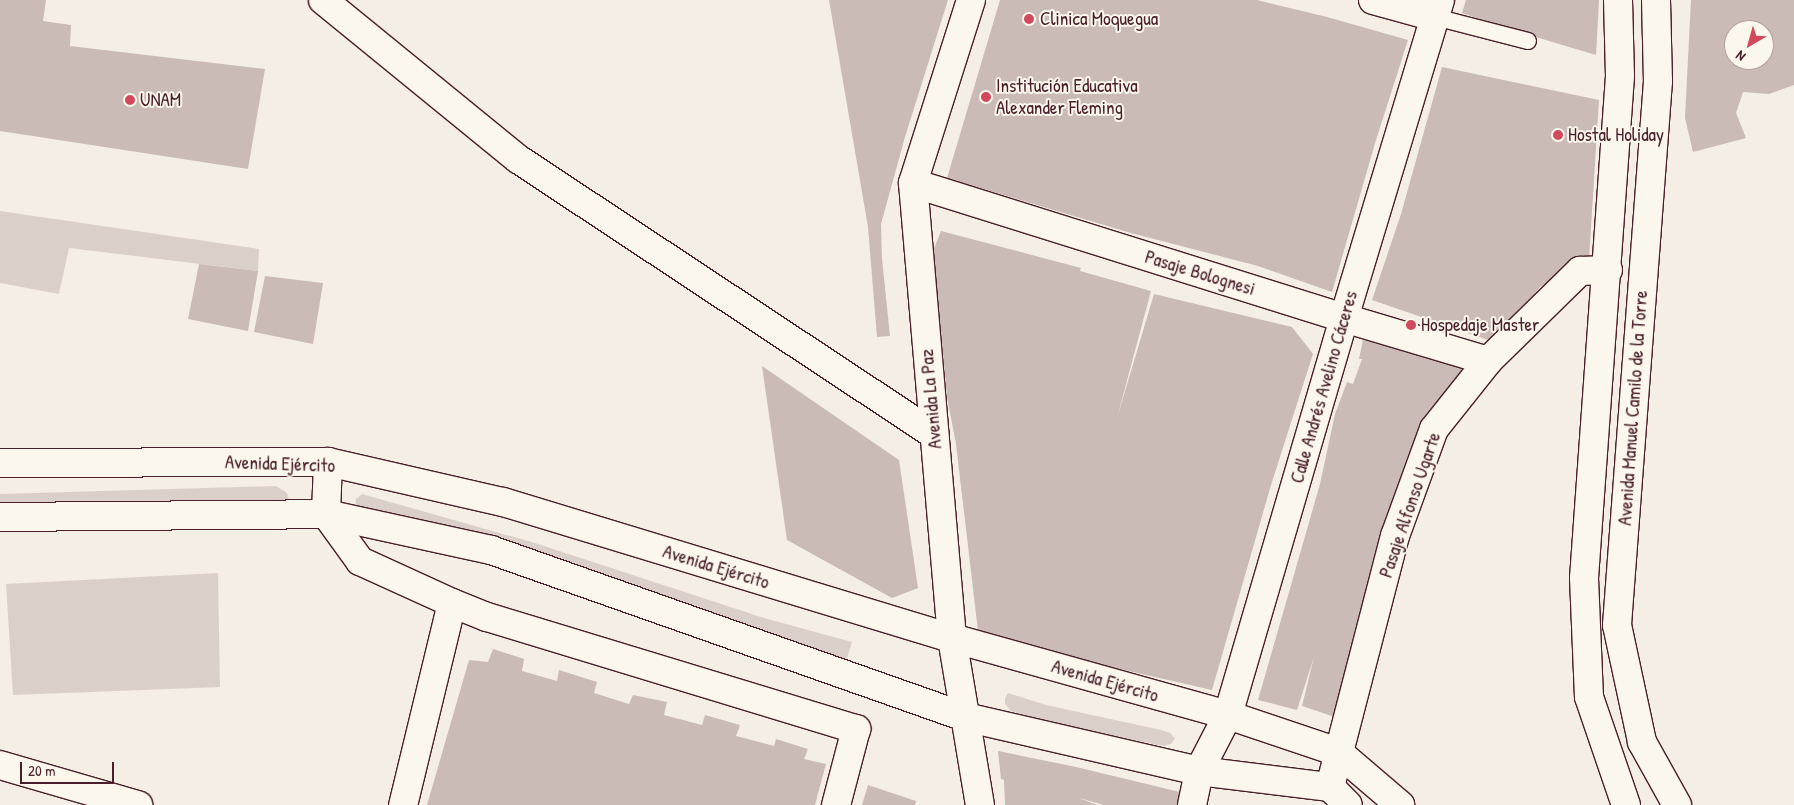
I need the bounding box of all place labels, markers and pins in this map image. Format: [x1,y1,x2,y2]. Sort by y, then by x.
place label: Clinica Moquegua [1040,8,1158,30]
marker: Clinica Moquegua [1022,12,1036,26]
place label: Institución Educativa Alexander Fleming [996,75,1138,119]
place label: UNAM [140,89,181,111]
marker: Institución Educativa Alexander Fleming [980,91,992,103]
marker: UNAM [124,94,136,106]
place label: Hostal Holiday [1568,124,1664,146]
marker: Hostal Holiday [1552,129,1564,141]
place label: Hospedaje Master [1421,314,1539,336]
marker: Hospedaje Master [1405,319,1417,331]

